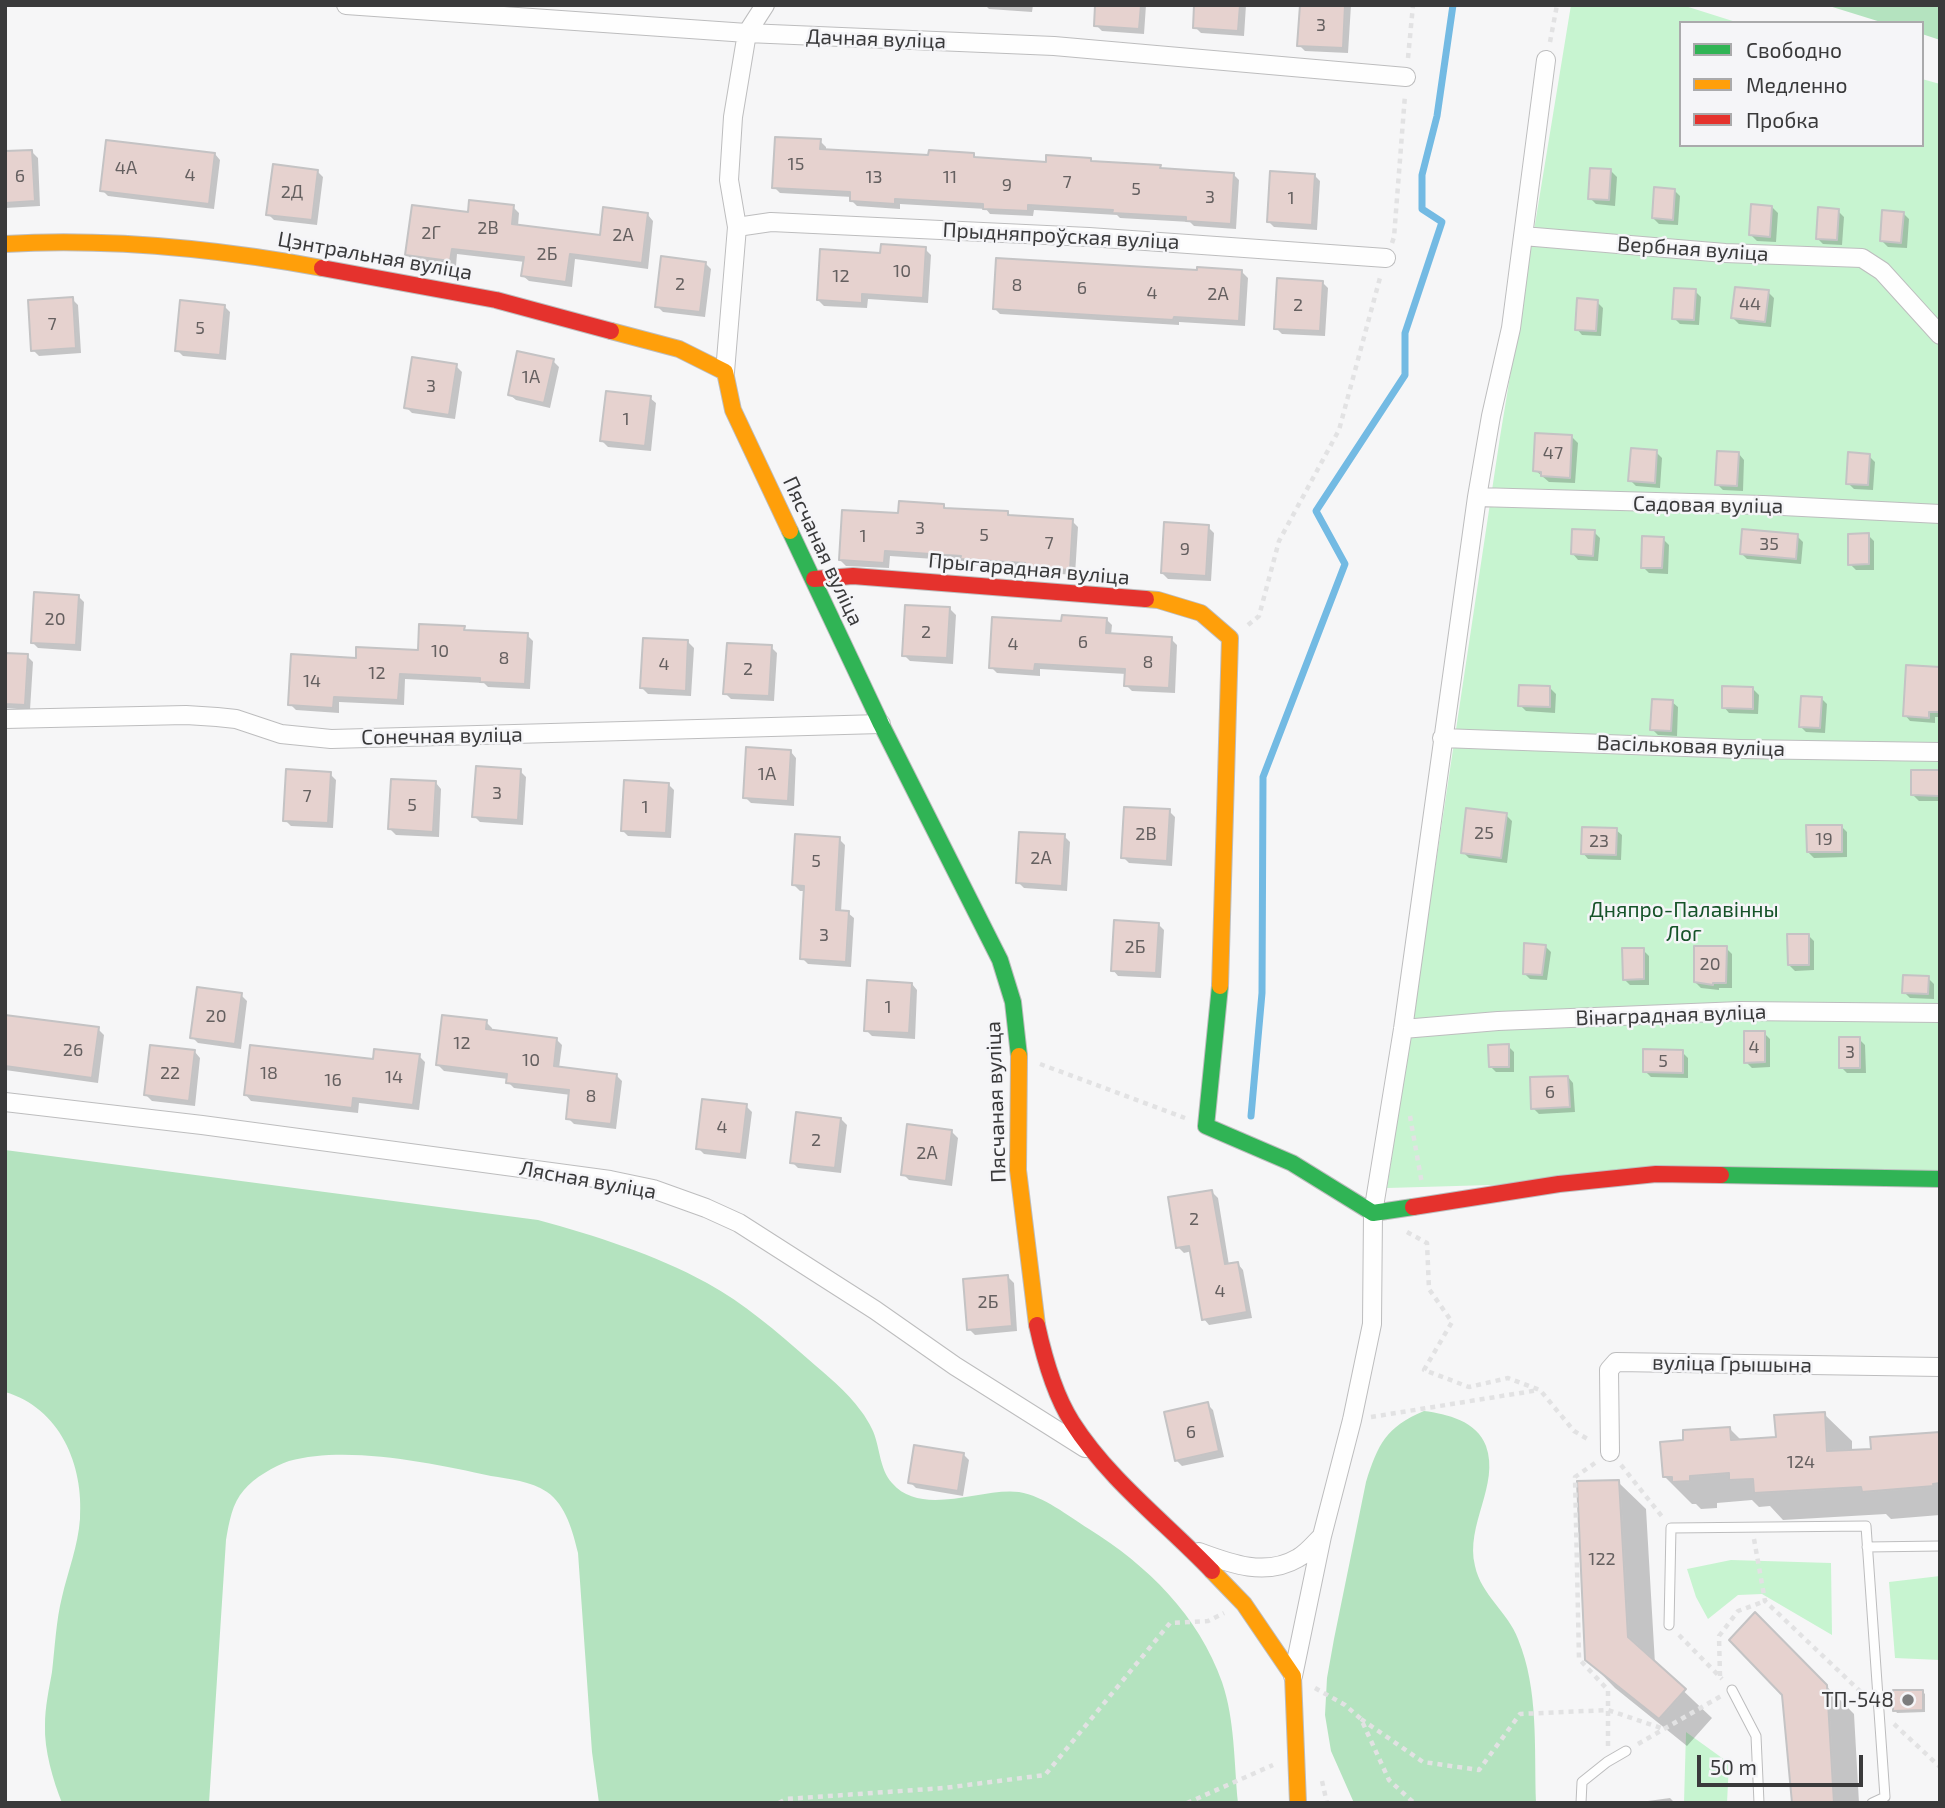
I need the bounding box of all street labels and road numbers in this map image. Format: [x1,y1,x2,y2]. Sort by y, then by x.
street label: Дачная вуліца [805,24,947,54]
street label: Прыдняпроўская вуліца [942,217,1180,255]
street label: Цэнтральная вуліца [276,226,474,286]
street label: Вербная вуліца [1616,231,1770,267]
street label: Пясчаная вуліца [777,472,869,630]
street label: Садовая вуліца [1633,491,1783,519]
street label: Прыгарадная вуліца [927,548,1131,590]
street label: Сонечная вуліца [361,722,523,750]
street label: Васільковая вуліца [1596,730,1786,762]
street label: Вінаградная вуліца [1575,999,1767,1031]
street label: Пясчаная вуліца [981,1021,1011,1183]
street label: Лясная вуліца [518,1156,658,1204]
street label: вуліца Грышына [1652,1350,1812,1378]

